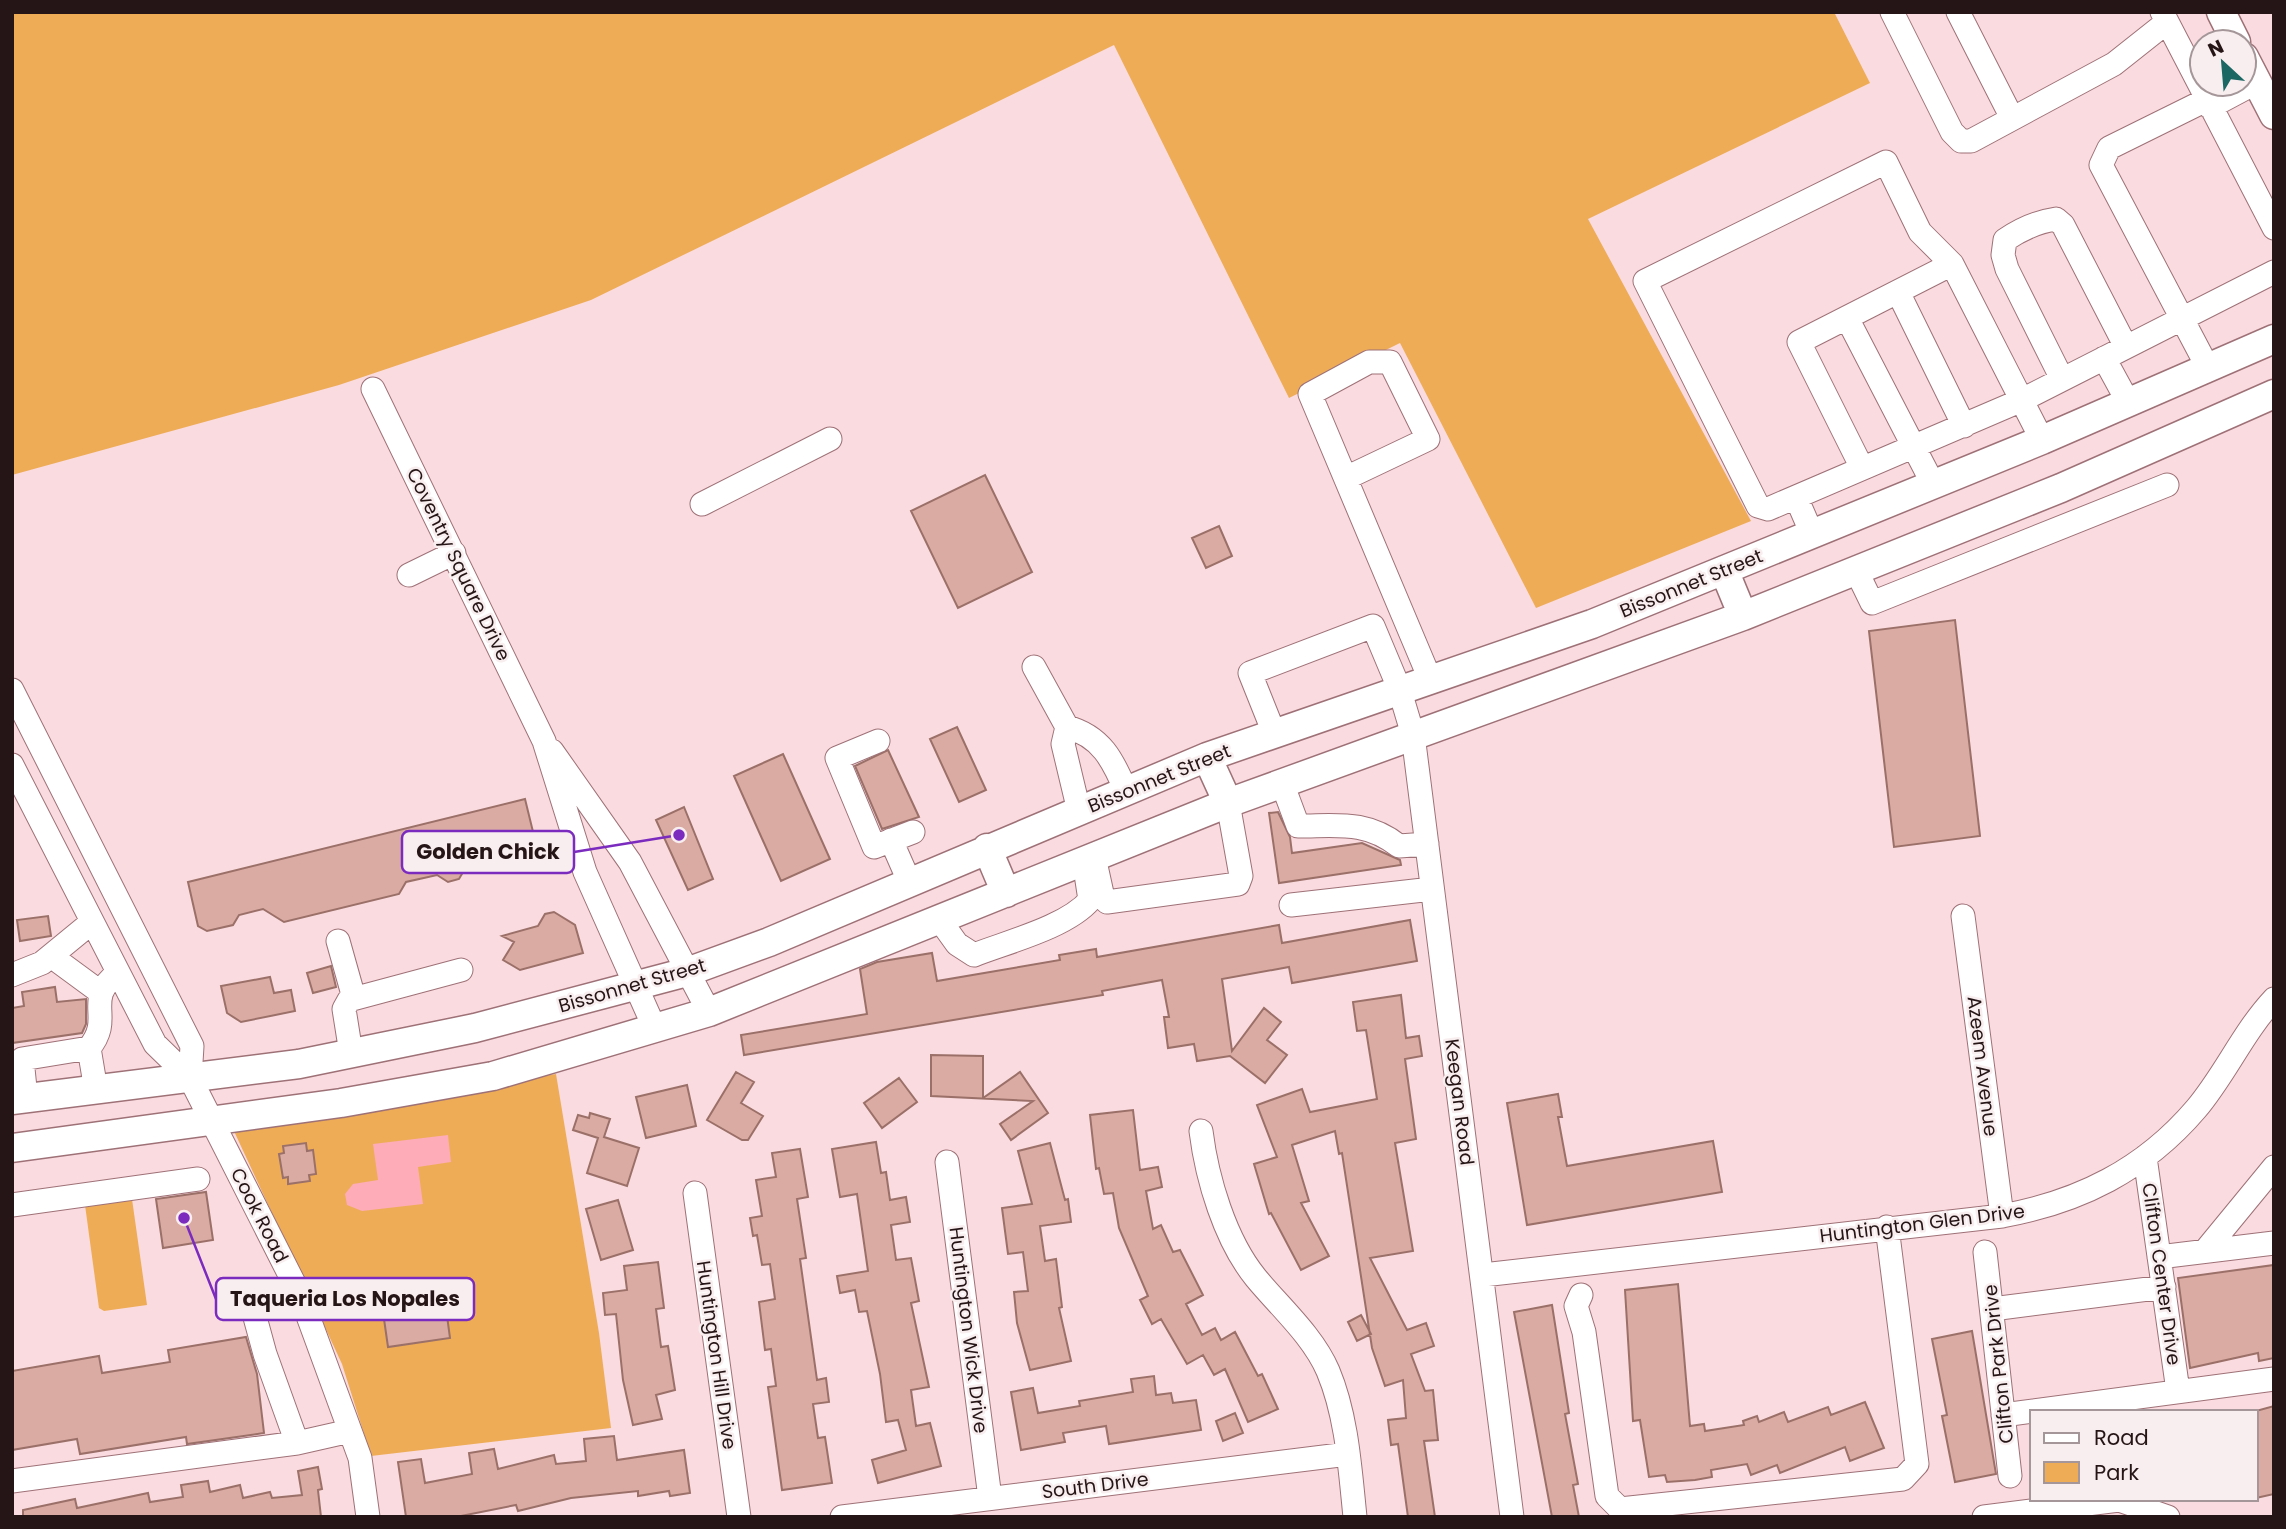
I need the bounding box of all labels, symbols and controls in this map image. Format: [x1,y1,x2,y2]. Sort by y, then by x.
north arrow [2188,28,2258,98]
text: N [2203,33,2228,63]
street label: Coventry Square Drive [400,463,517,665]
street label: Bissonnet Street [1616,542,1767,624]
street label: Bissonnet Street [1084,737,1235,819]
callout: Golden Chick [402,831,574,873]
text: Golden Chick [416,837,560,866]
street label: Bissonnet Street [555,952,709,1019]
street label: Azeem Avenue [1961,994,2004,1138]
street label: Keegan Road [1438,1037,1481,1167]
street label: Cook Road [224,1163,295,1267]
street label: Clifton Center Drive [2135,1181,2188,1367]
street label: Huntington Glen Drive [1818,1198,2026,1249]
street label: Huntington Wick Drive [942,1225,995,1435]
street label: Huntington Hill Drive [690,1259,743,1451]
callout: Taqueria Los Nopales [216,1278,474,1320]
street label: Clifton Park Drive [1977,1283,2020,1445]
text: Taqueria Los Nopales [230,1284,460,1313]
legend [2030,1410,2258,1501]
text: Road [2094,1423,2149,1452]
text: Park [2094,1458,2139,1487]
street label: South Drive [1040,1466,1150,1505]

